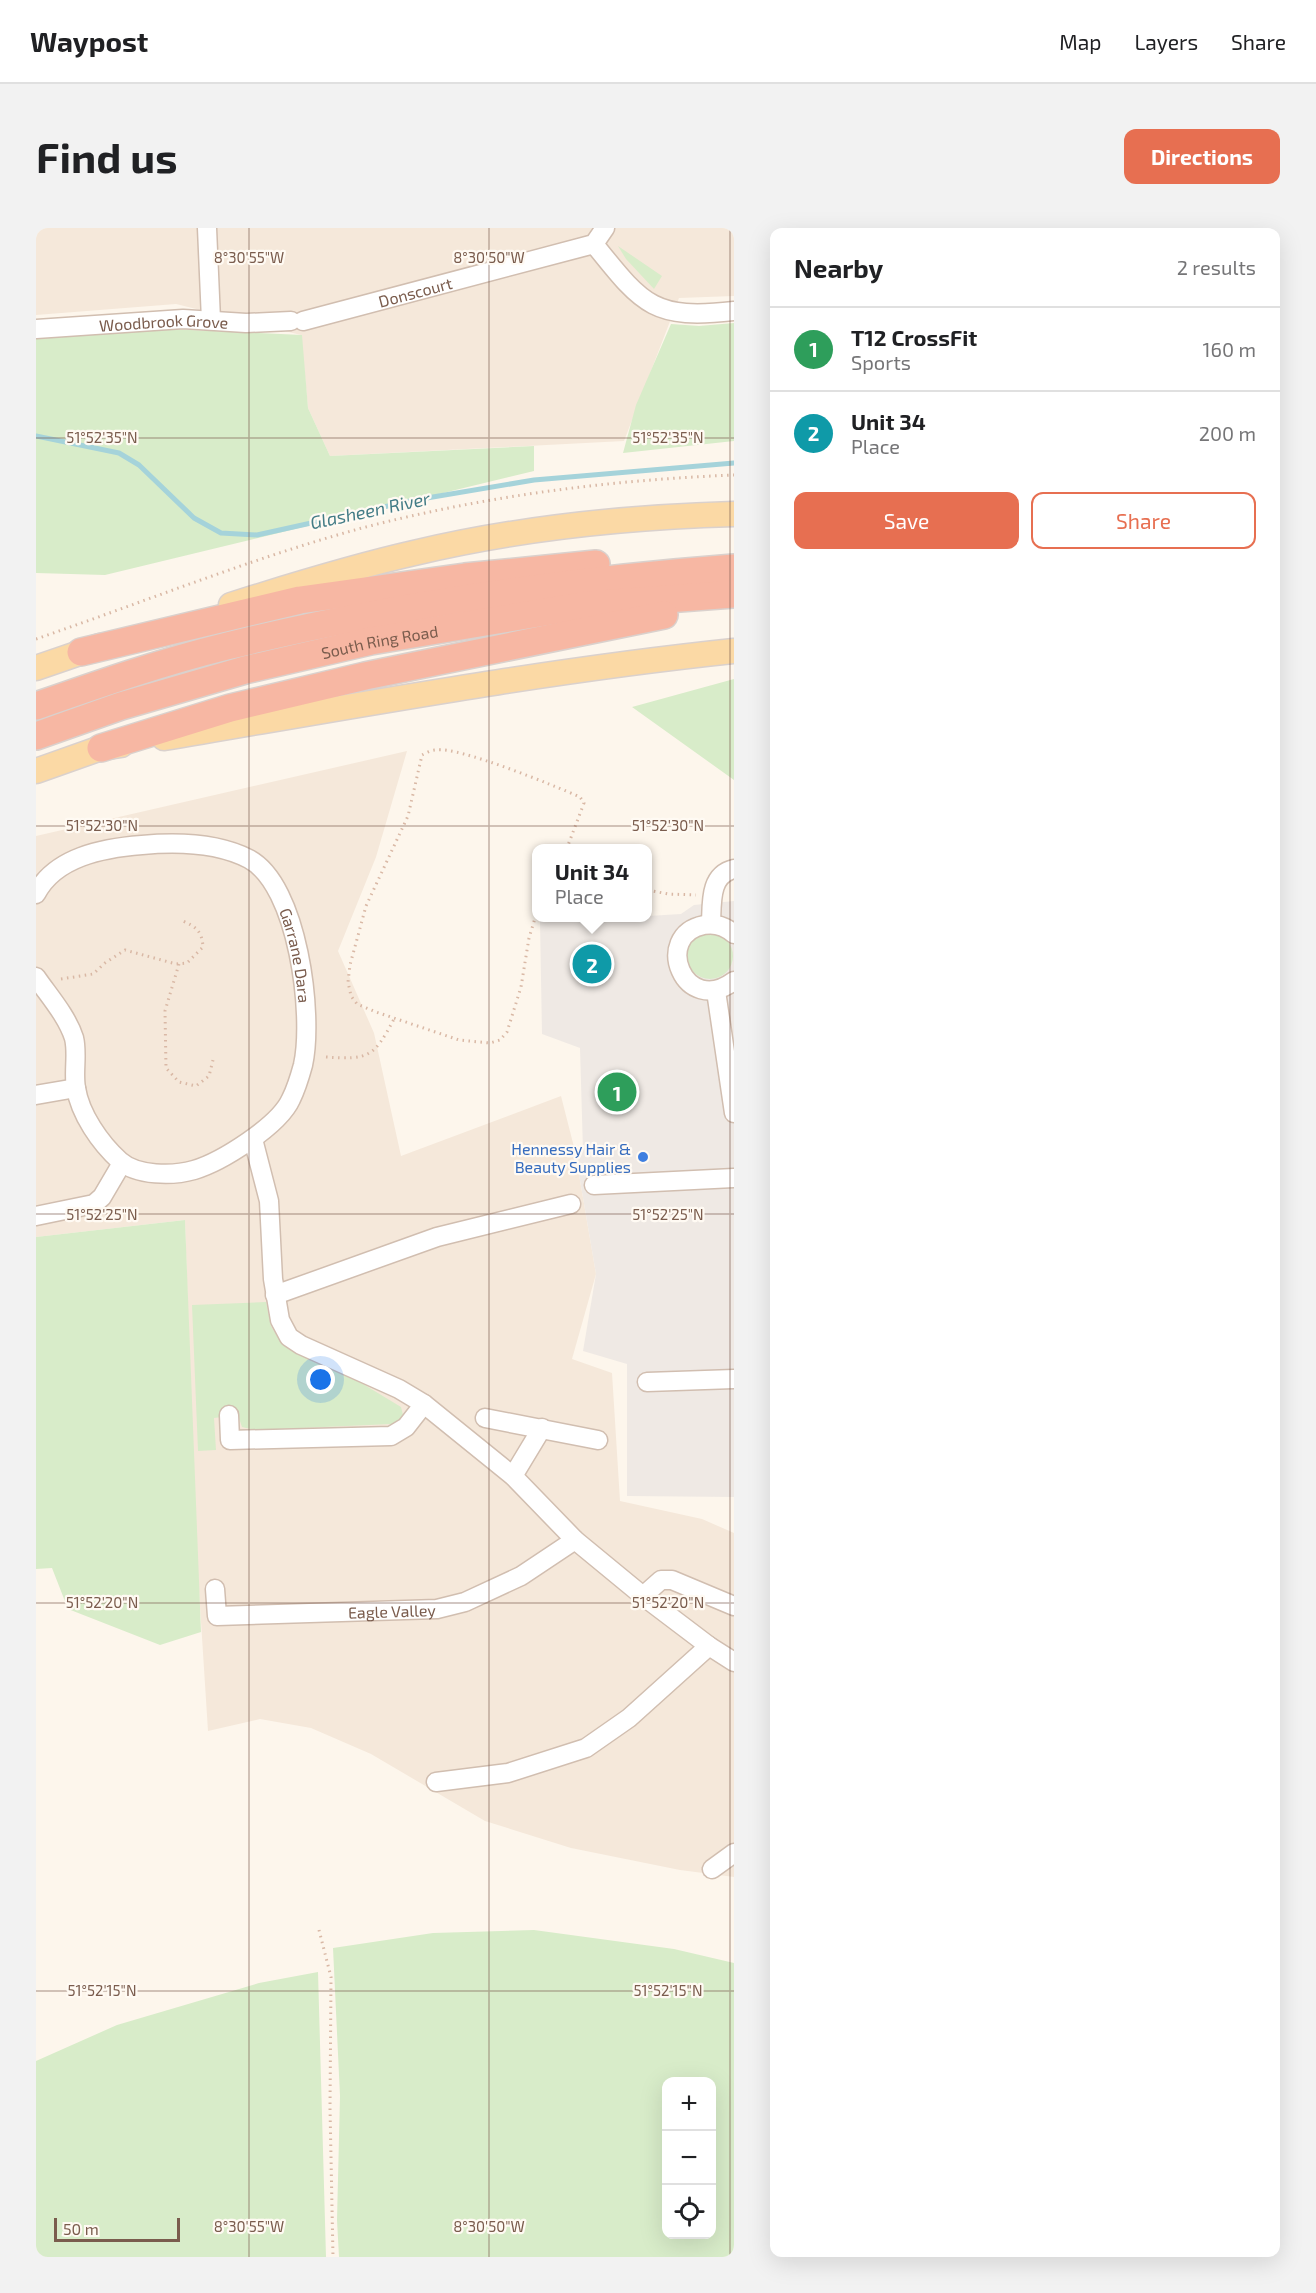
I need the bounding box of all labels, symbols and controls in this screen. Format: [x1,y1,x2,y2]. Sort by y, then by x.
text: Waypost [30,24,148,58]
text: Map [1059,29,1101,54]
text: Layers [1134,29,1198,54]
text: Share [1231,29,1286,54]
button: Directions [1124,129,1280,184]
text: Find us [36,131,178,181]
text: 8°30'55"W [214,248,284,266]
text: 8°30'50"W [453,248,525,266]
text: Nearby [794,252,883,283]
text: 2 results [1177,255,1256,279]
street label: Donscourt [376,272,454,310]
street label: Woodbrook Grove [98,309,229,334]
text: T12 CrossFit [851,324,977,350]
text: 1 [809,337,818,361]
text: 160 m [1203,337,1256,361]
text: Sports [851,350,911,374]
text: Unit 34 [851,408,926,434]
text: 2 [808,421,819,445]
text: 200 m [1199,421,1256,445]
text: 51°52'35"N [66,428,138,446]
text: 51°52'35"N [632,428,704,446]
text: Place [851,434,900,458]
water label: Glasheen River [308,486,433,533]
button: Save [794,492,1019,549]
button: Share [1031,492,1256,549]
street label: South Ring Road [319,620,439,662]
text: 51°52'30"N [66,816,138,834]
text: 51°52'30"N [632,816,704,834]
popup [532,844,652,922]
text: Unit 34 [555,858,629,884]
text: Place [555,884,604,908]
street label: Garrane Dara [277,905,315,1004]
pin: 2 [572,942,612,986]
pin: 1 [598,1070,636,1114]
place label: Hennessy Hair & Beauty Supplies [511,1139,631,1176]
marker: Hennessy Hair & Beauty Supplies [636,1150,650,1164]
text: 51°52'25"N [66,1205,138,1223]
text: 51°52'25"N [632,1205,704,1223]
your location [306,1365,335,1394]
text: 51°52'20"N [66,1593,138,1611]
text: 51°52'20"N [632,1593,704,1611]
street label: Eagle Valley [348,1600,437,1621]
text: 51°52'15"N [68,1981,136,1999]
text: 51°52'15"N [634,1981,702,1999]
map controls [662,2077,716,2239]
button: + [662,2077,716,2131]
button: − [662,2131,716,2185]
button: locate [662,2185,716,2239]
scale bar [54,2215,180,2242]
text: 8°30'55"W [214,2217,284,2235]
text: 8°30'50"W [453,2217,525,2235]
text: 50 m [63,2219,99,2238]

